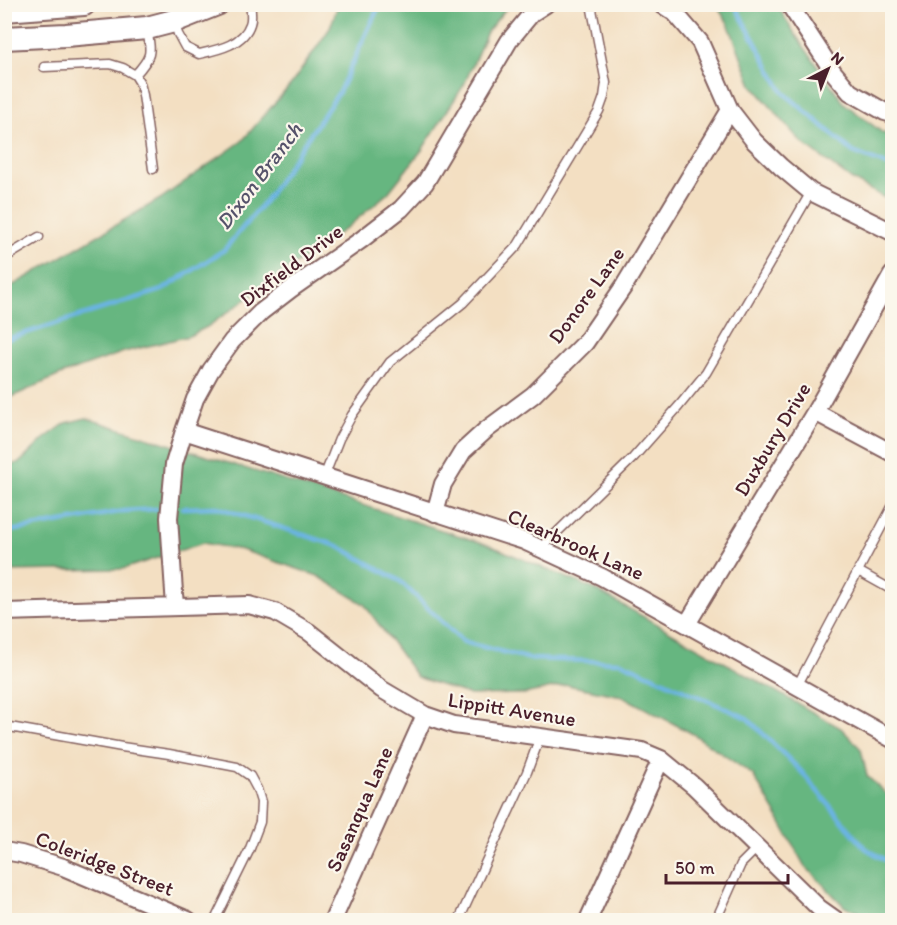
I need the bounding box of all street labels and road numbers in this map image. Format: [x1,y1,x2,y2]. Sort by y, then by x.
street label: Dixfield Drive [235,218,347,312]
street label: Donore Lane [543,242,629,348]
street label: Duxbury Drive [728,378,816,500]
street label: Clearbrook Lane [504,503,648,585]
street label: Lippitt Avenue [446,687,578,731]
street label: Sasanqua Lane [320,742,398,876]
street label: Coleridge Street [32,825,178,901]

